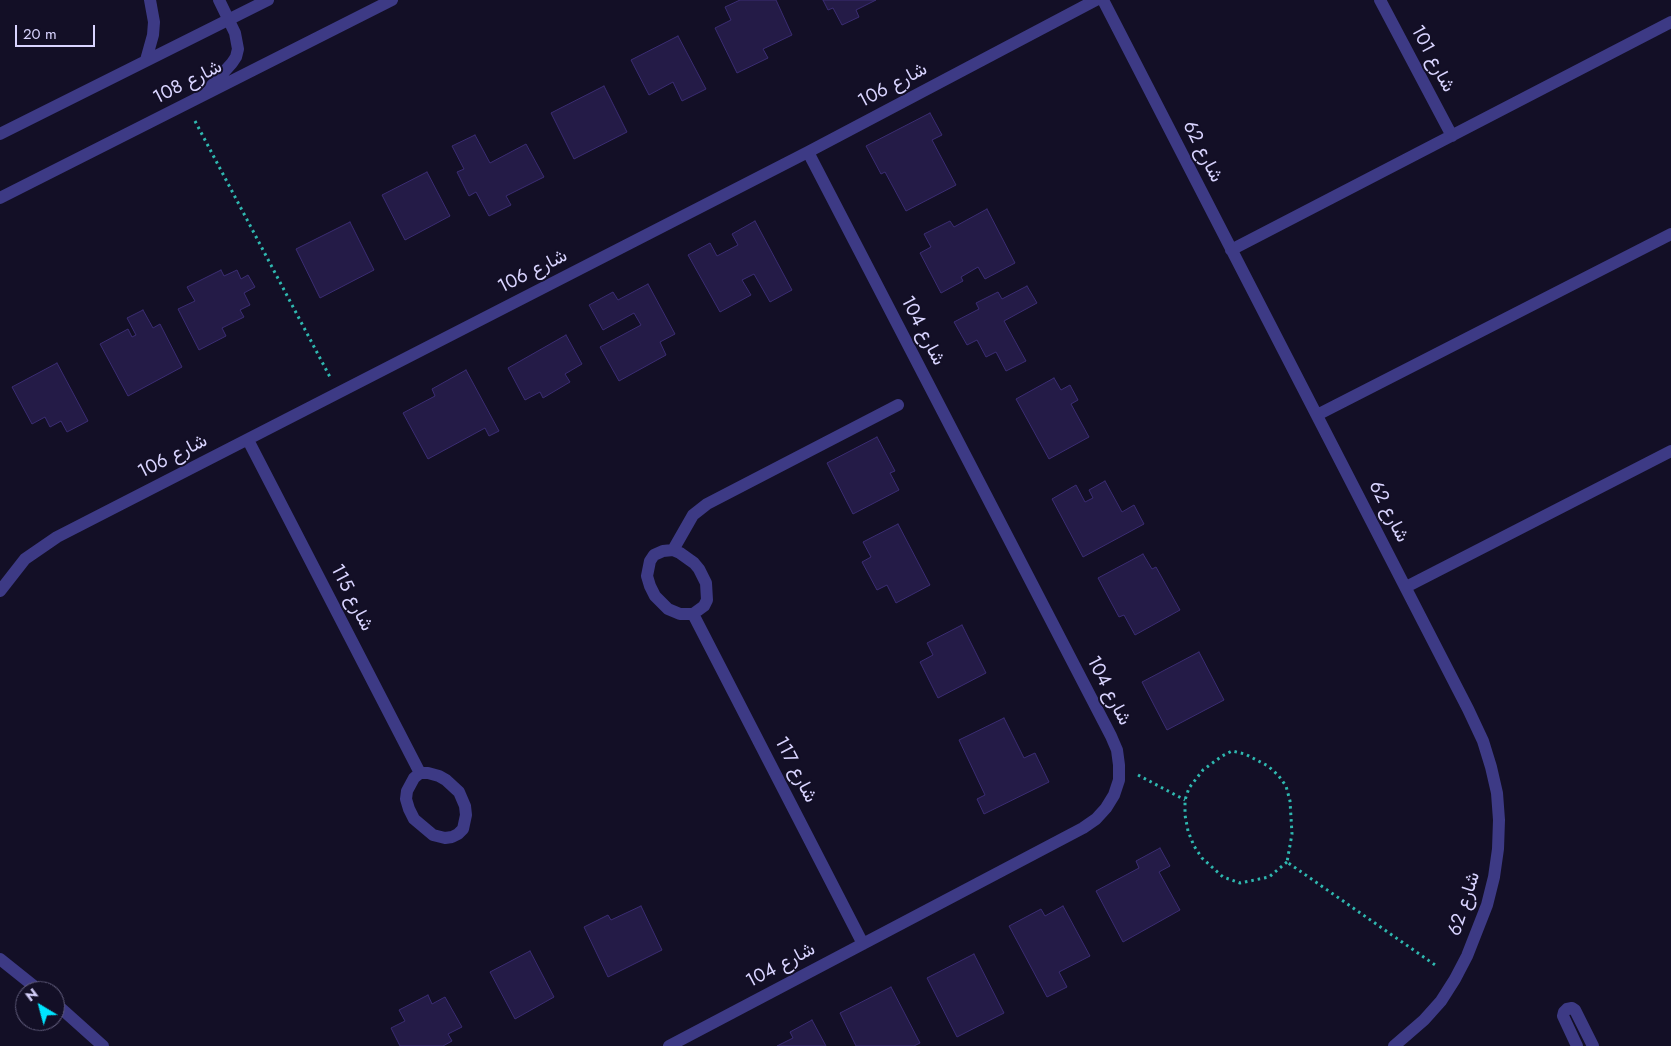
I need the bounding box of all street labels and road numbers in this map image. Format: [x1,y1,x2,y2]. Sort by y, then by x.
street label: شارع 101 [1405,22,1459,96]
street label: شارع 108 [150,56,226,110]
street label: شارع 106 [855,58,931,114]
street label: شارع 62 [1177,118,1227,186]
street label: شارع 106 [494,245,572,299]
street label: شارع 104 [895,292,949,370]
street label: شارع 106 [134,430,212,484]
street label: شارع 62 [1363,478,1413,546]
street label: شارع 115 [325,561,377,635]
street label: شارع 104 [1081,652,1135,730]
street label: شارع 117 [769,733,821,807]
street label: شارع 62 [1444,869,1486,939]
street label: شارع 104 [743,938,819,994]

